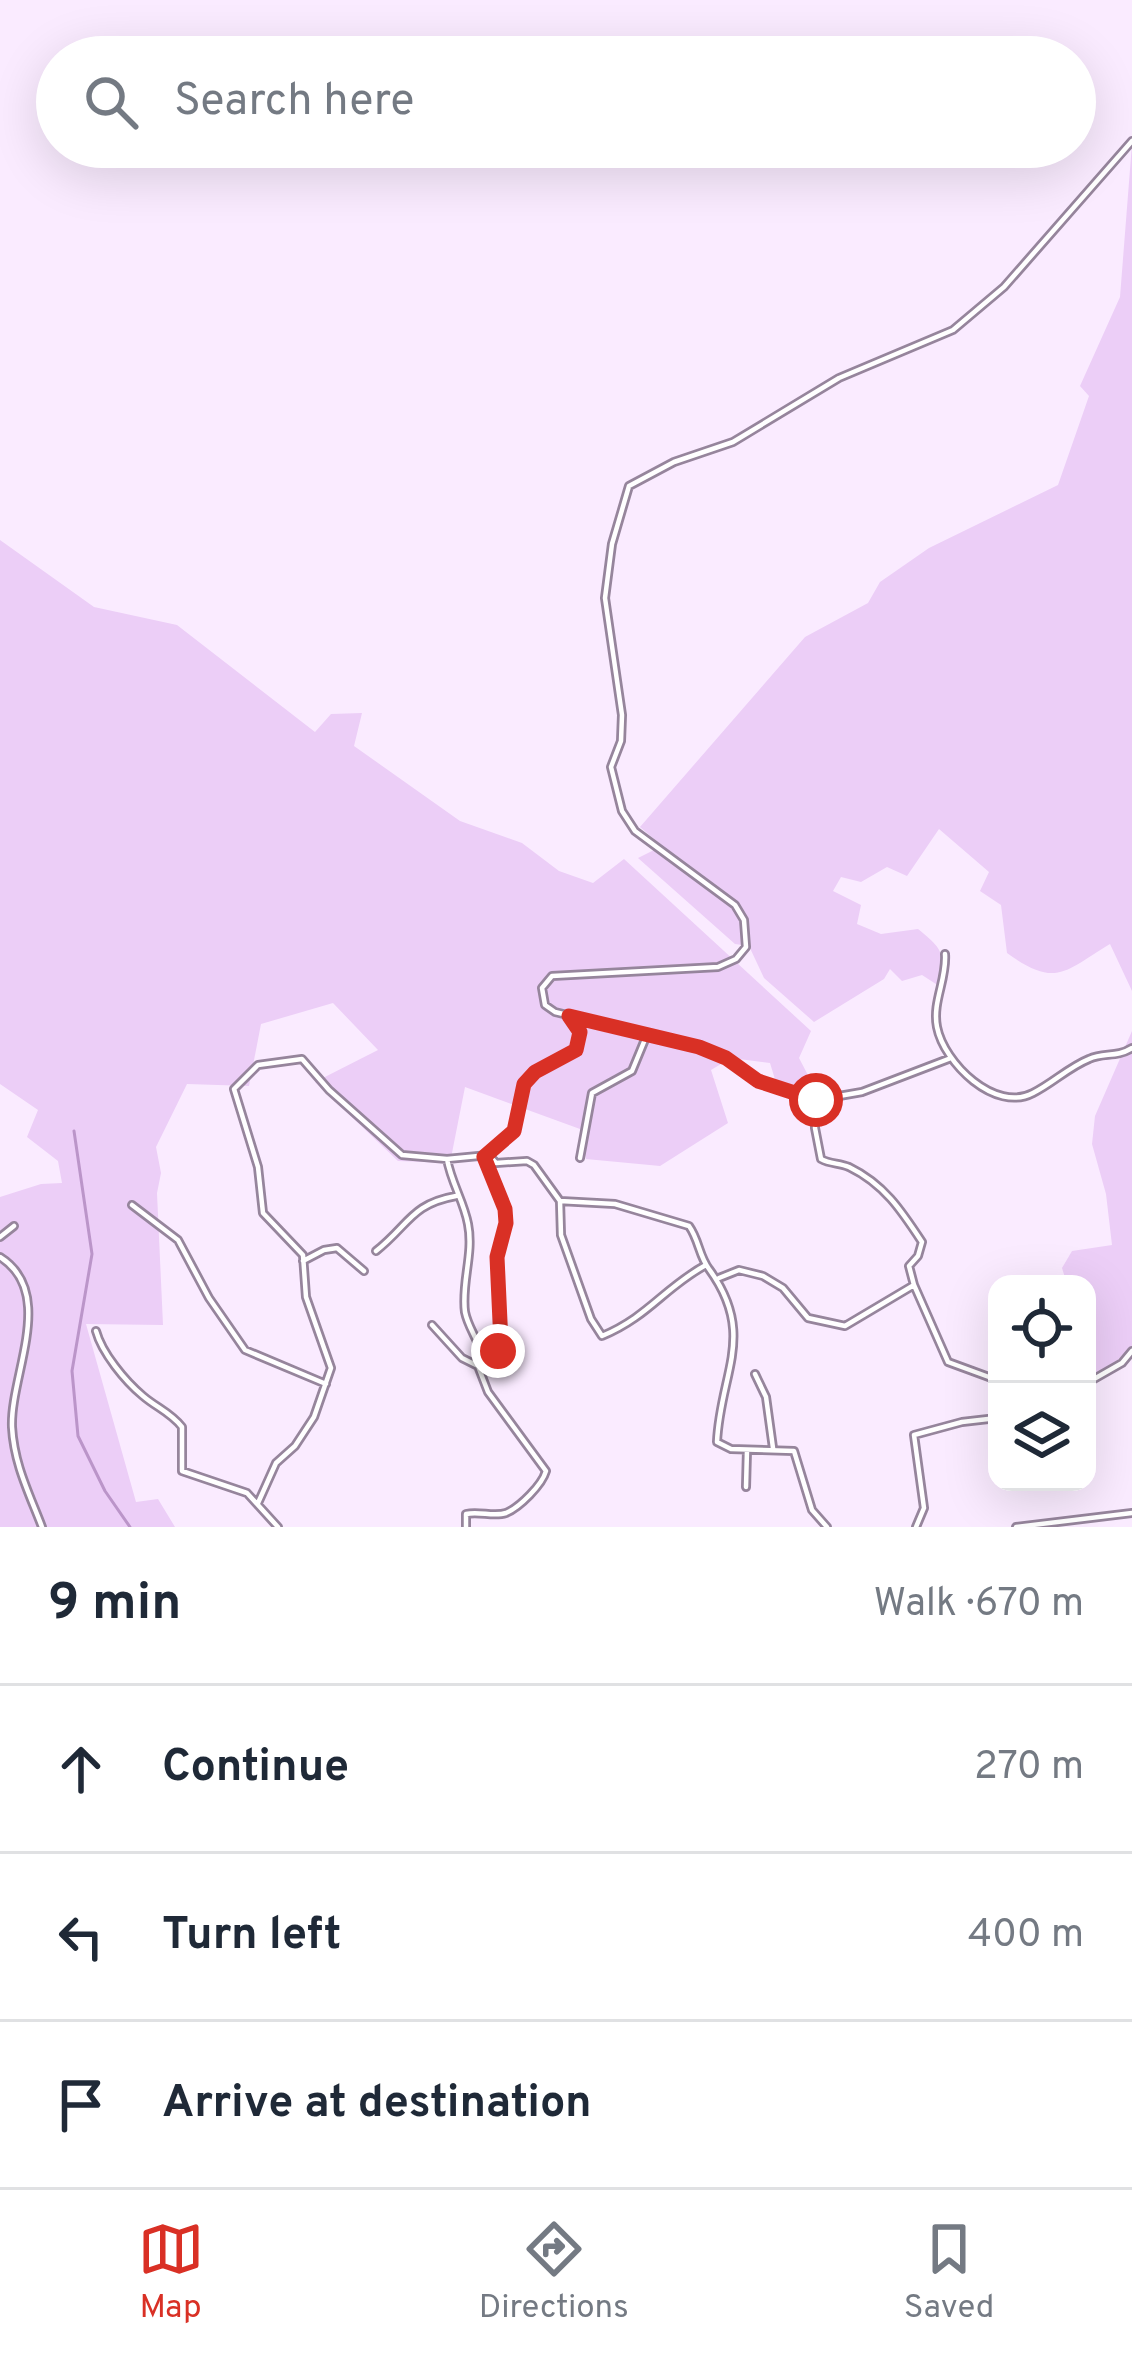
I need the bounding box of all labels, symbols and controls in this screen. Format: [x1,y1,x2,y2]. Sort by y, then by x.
search box [36,36,1096,168]
icon: search [78,69,144,135]
text: Search here [174,74,414,131]
route start [789,1073,843,1127]
map controls [988,1275,1096,1491]
button: locate [988,1275,1096,1383]
route end [471,1324,525,1378]
button: layers [988,1383,1096,1491]
text: 9 min [48,1573,181,1638]
text: Walk · 670 m [874,1581,1084,1630]
icon: ahead [48,1736,114,1802]
text: Continue [162,1740,349,1797]
text: 270 m [974,1744,1084,1793]
icon: left [48,1904,114,1970]
text: Turn left [162,1908,341,1965]
text: 400 m [968,1912,1084,1961]
icon: arrive [48,2072,114,2138]
text: Arrive at destination [162,2076,592,2133]
tab: Map [138,2216,204,2330]
tab: Directions [479,2216,629,2330]
tab: Saved [904,2216,994,2330]

